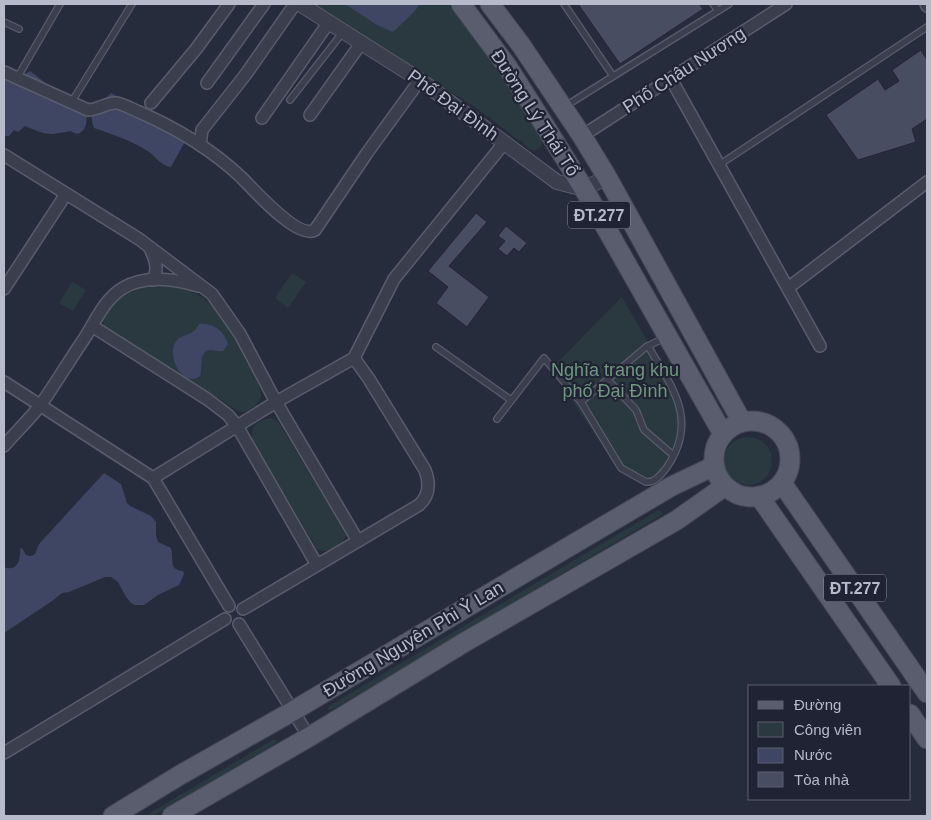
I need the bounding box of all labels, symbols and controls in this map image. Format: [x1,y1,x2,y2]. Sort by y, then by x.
street label: Phố Châu Nương [619,23,749,117]
street label: Đường Lý Thái Tổ [487,46,583,180]
street label: Phố Đại Đình [404,65,502,145]
road number: ĐT.277 [568,202,630,228]
park label: Nghĩa trang khu phố Đại Đình [551,360,679,401]
road number: ĐT.277 [824,574,886,602]
street label: Đường Nguyên Phi Ỷ Lan [319,576,507,701]
legend [748,685,911,800]
text: Đường [794,696,841,713]
text: Công viên [794,721,862,738]
text: Nước [794,746,833,763]
text: Tòa nhà [794,771,850,788]

